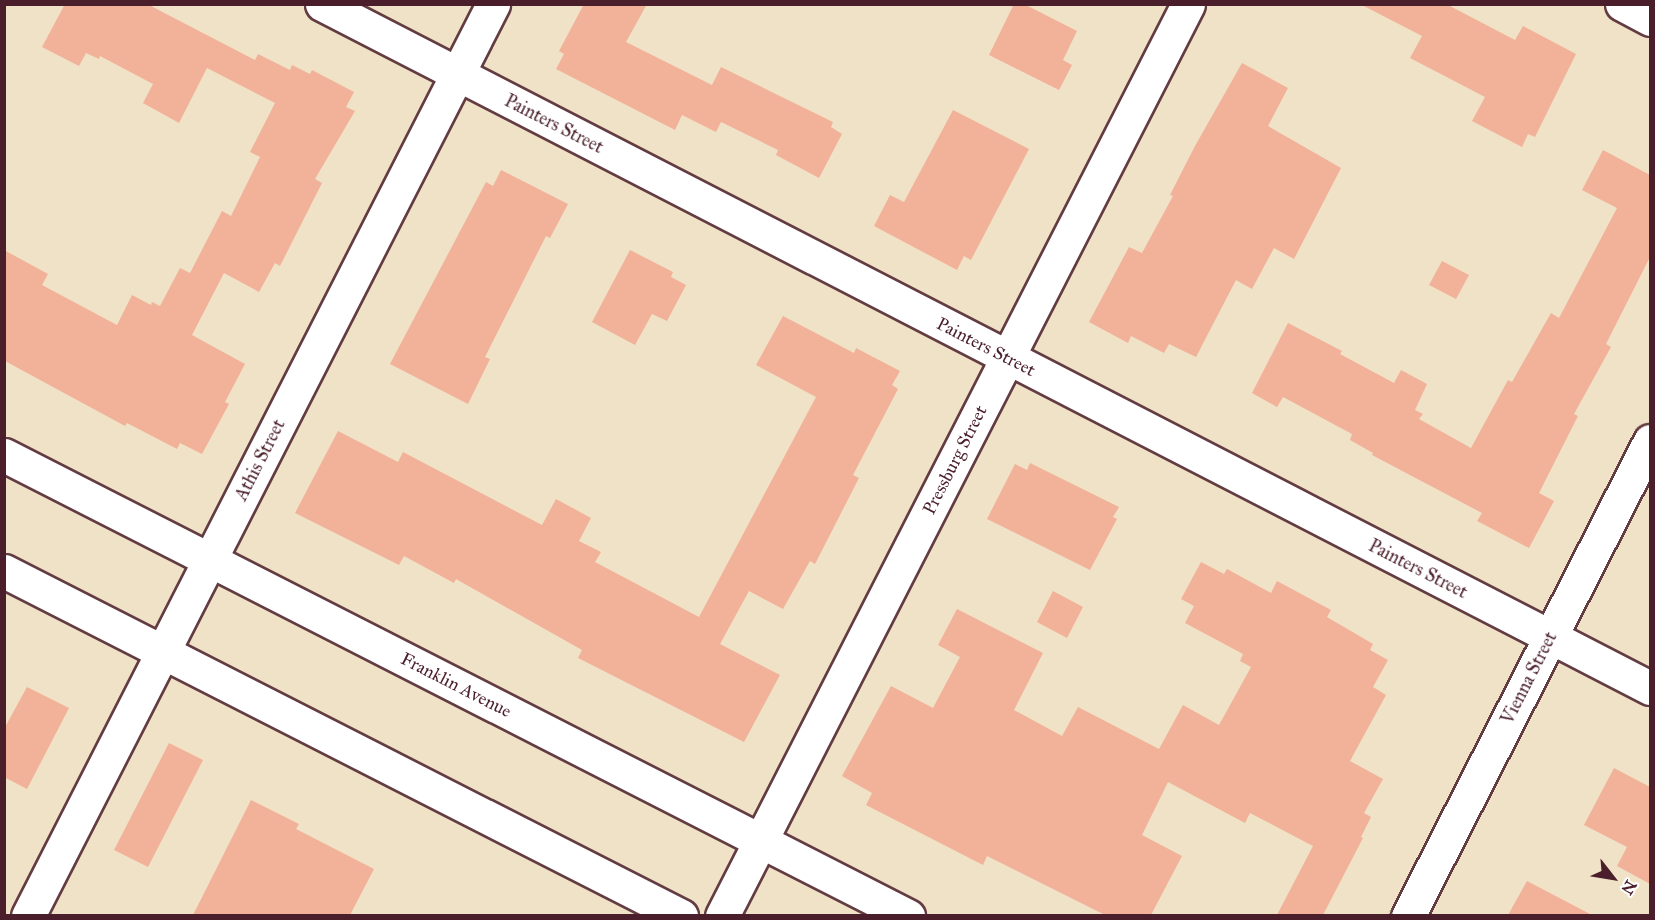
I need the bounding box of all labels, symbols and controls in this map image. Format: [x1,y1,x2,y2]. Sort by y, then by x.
street label: Painters Street [501,90,607,158]
street label: Painters Street [933,313,1039,381]
street label: Pressburg Street [918,402,992,518]
street label: Athis Street [230,416,290,504]
street label: Painters Street [1365,535,1471,603]
street label: Vienna Street [1497,628,1561,728]
street label: Franklin Avenue [397,648,515,722]
north arrow [1583,848,1643,908]
text: N [1617,877,1641,898]

